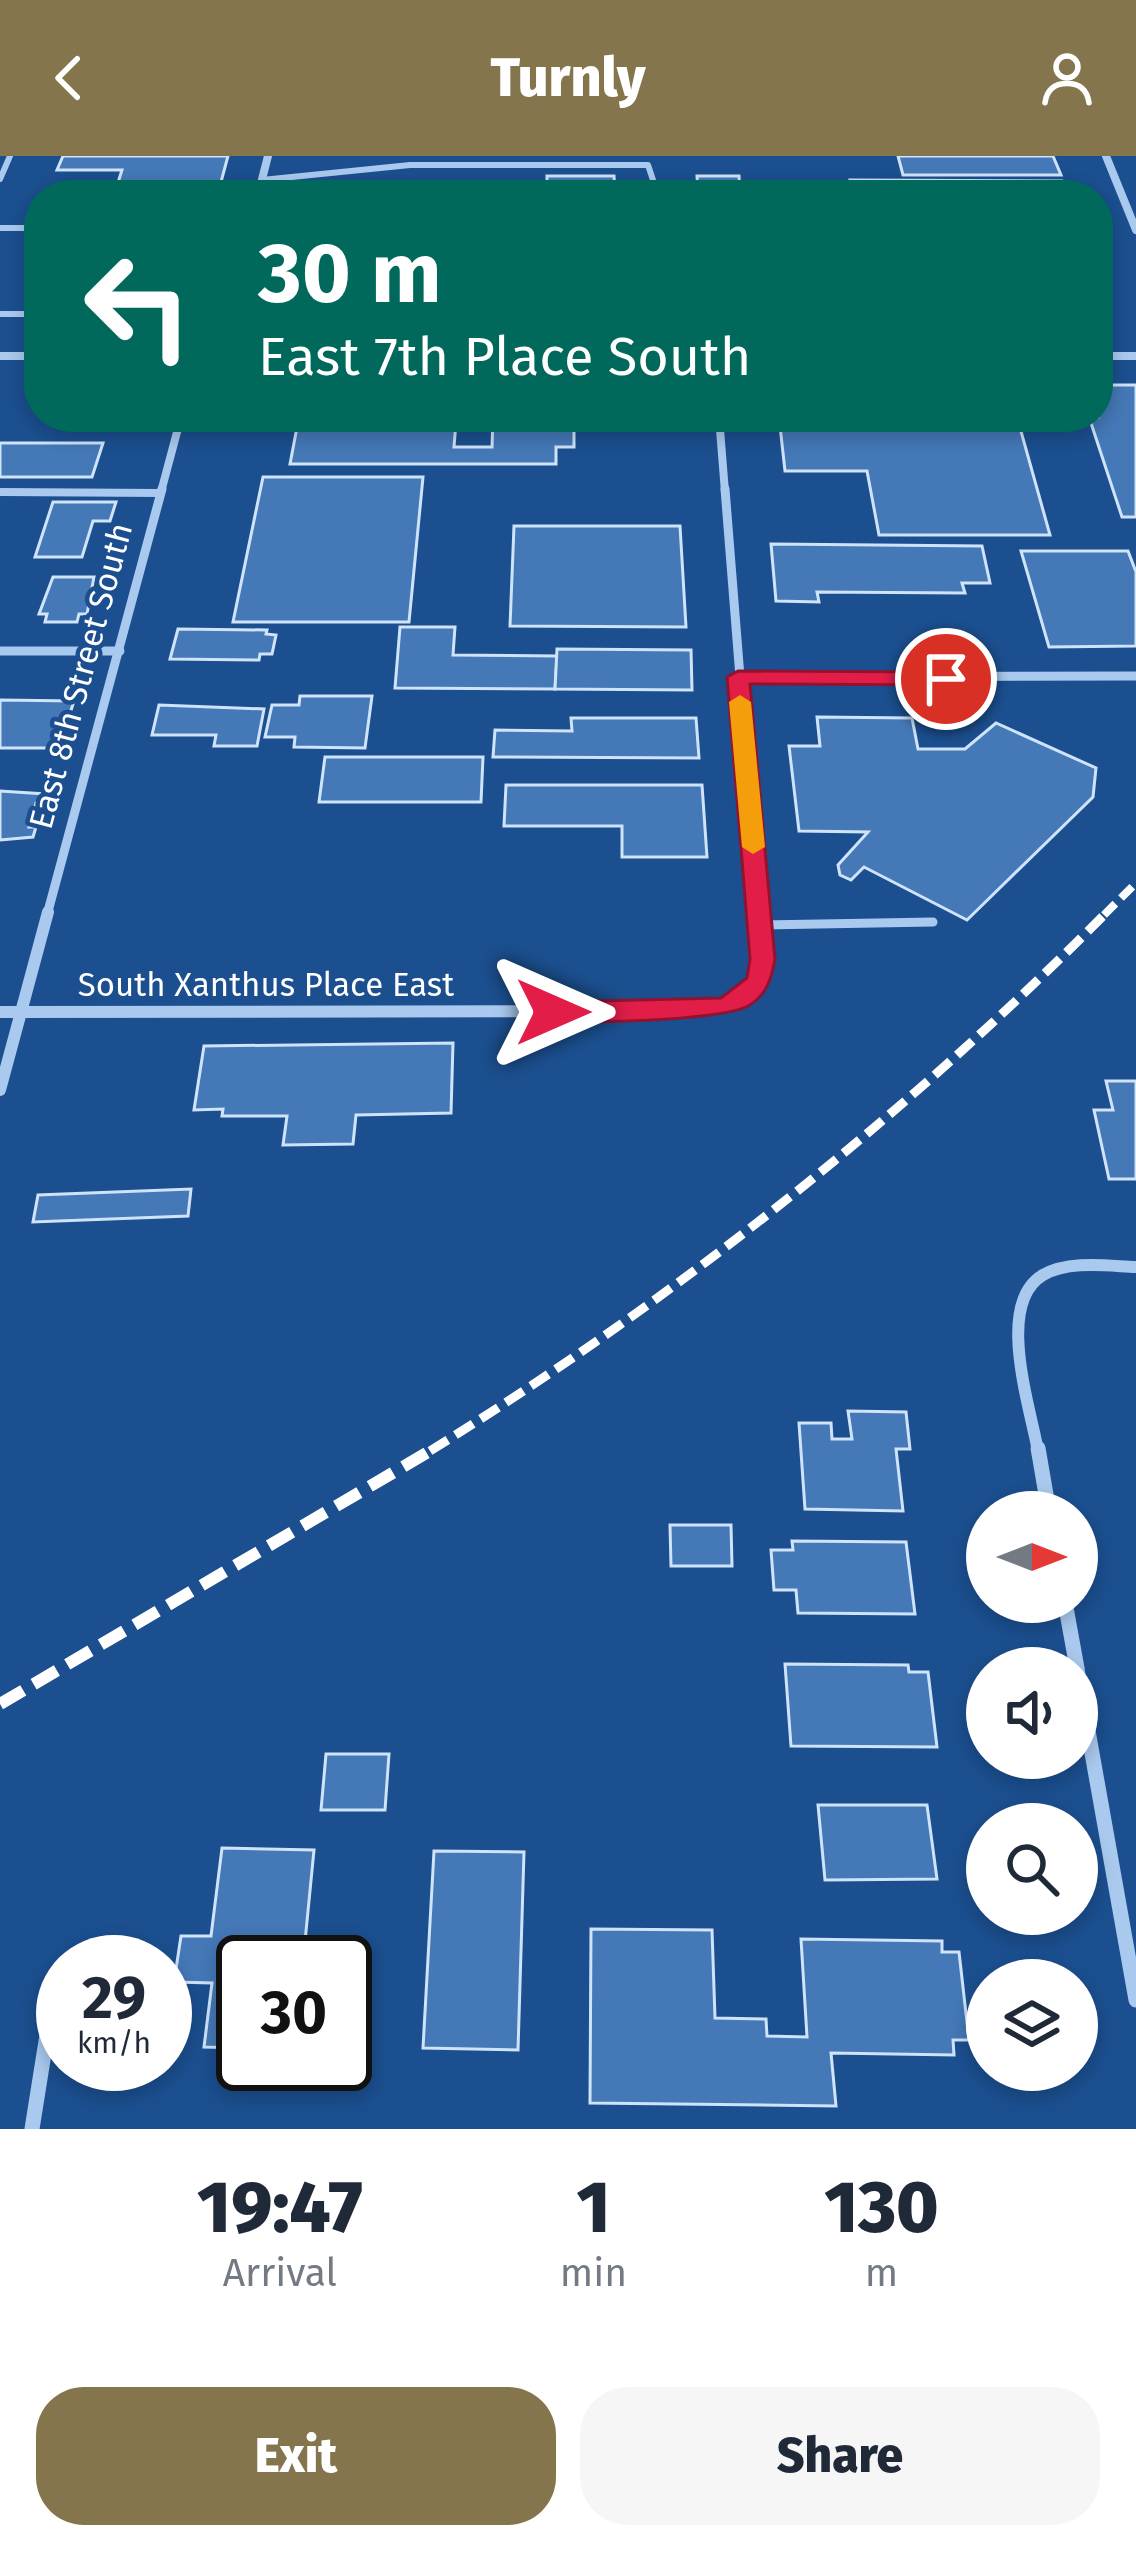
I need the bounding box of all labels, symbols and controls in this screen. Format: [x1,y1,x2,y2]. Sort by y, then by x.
icon: back [36,45,102,111]
icon: person [1034,45,1100,111]
text: Turnly [490,46,646,110]
text: 30 m [258,223,442,324]
icon: left [60,228,216,384]
text: East 7th Place South [258,325,751,389]
street label: East 8th Street South [21,519,141,833]
pin [895,628,997,730]
icon: arrive [913,646,979,712]
position arrow [490,949,616,1075]
street label: South Xanthus Place East [78,965,454,1005]
north arrow [966,1491,1098,1623]
map controls [966,1491,1098,2091]
button: sound [966,1647,1098,1779]
button: search [966,1803,1098,1935]
speed limit sign: 30 [216,1935,372,2091]
button: layers [966,1959,1098,2091]
text: 29 [82,1962,146,2034]
text: km/h [77,2025,151,2061]
text: 19:47 [197,2165,363,2251]
text: 1 [576,2165,610,2251]
text: 130 [824,2165,939,2251]
text: Arrival [223,2250,337,2296]
text: min [560,2250,627,2296]
text: m [865,2250,898,2296]
button: Exit [36,2387,556,2525]
button: Share [580,2387,1100,2525]

